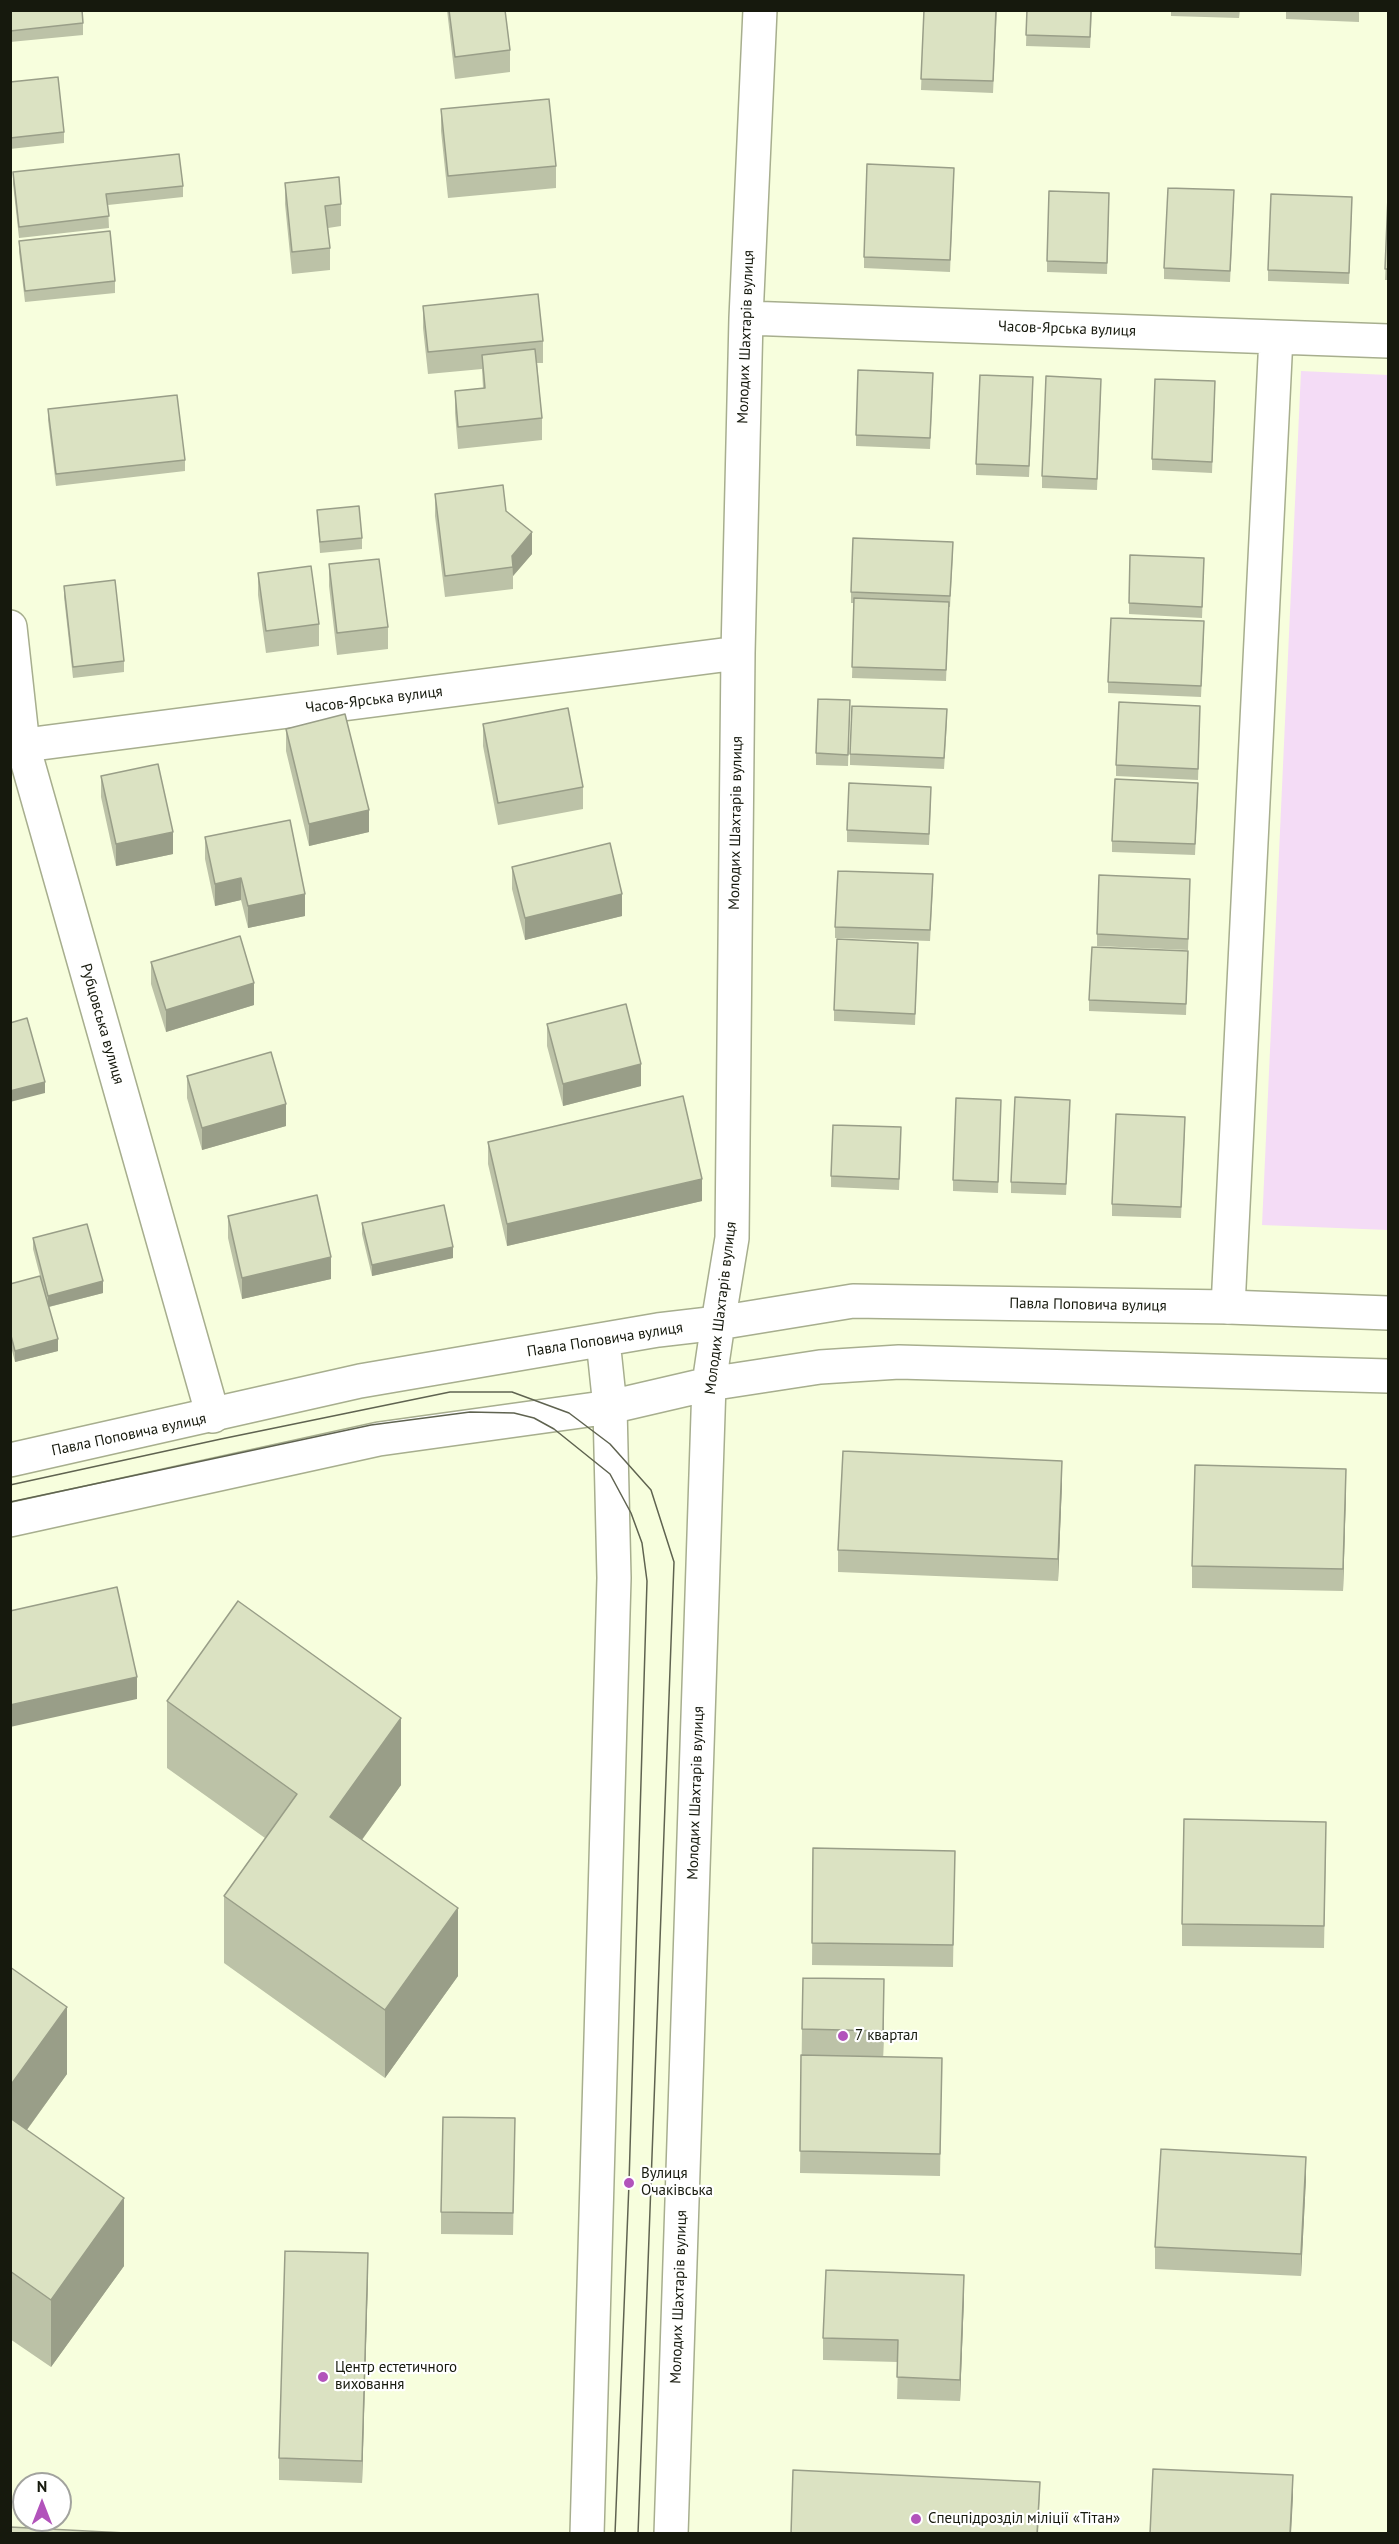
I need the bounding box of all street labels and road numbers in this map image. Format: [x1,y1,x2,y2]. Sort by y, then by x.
street label: Молодих Шахтарів вулиця [734,250,758,424]
street label: Часов-Ярська вулиця [998,318,1136,340]
street label: Часов-Ярська вулиця [304,683,444,717]
street label: Молодих Шахтарів вулиця [725,736,747,910]
street label: Рубцовська вулиця [76,962,128,1086]
street label: Молодих Шахтарів вулиця [701,1221,741,1395]
street label: Павла Поповича вулиця [1009,1295,1167,1315]
street label: Павла Поповича вулиця [526,1319,684,1361]
street label: Павла Поповича вулиця [50,1410,208,1460]
street label: Молодих Шахтарів вулиця [684,1706,708,1880]
street label: Молодих Шахтарів вулиця [667,2210,691,2384]

